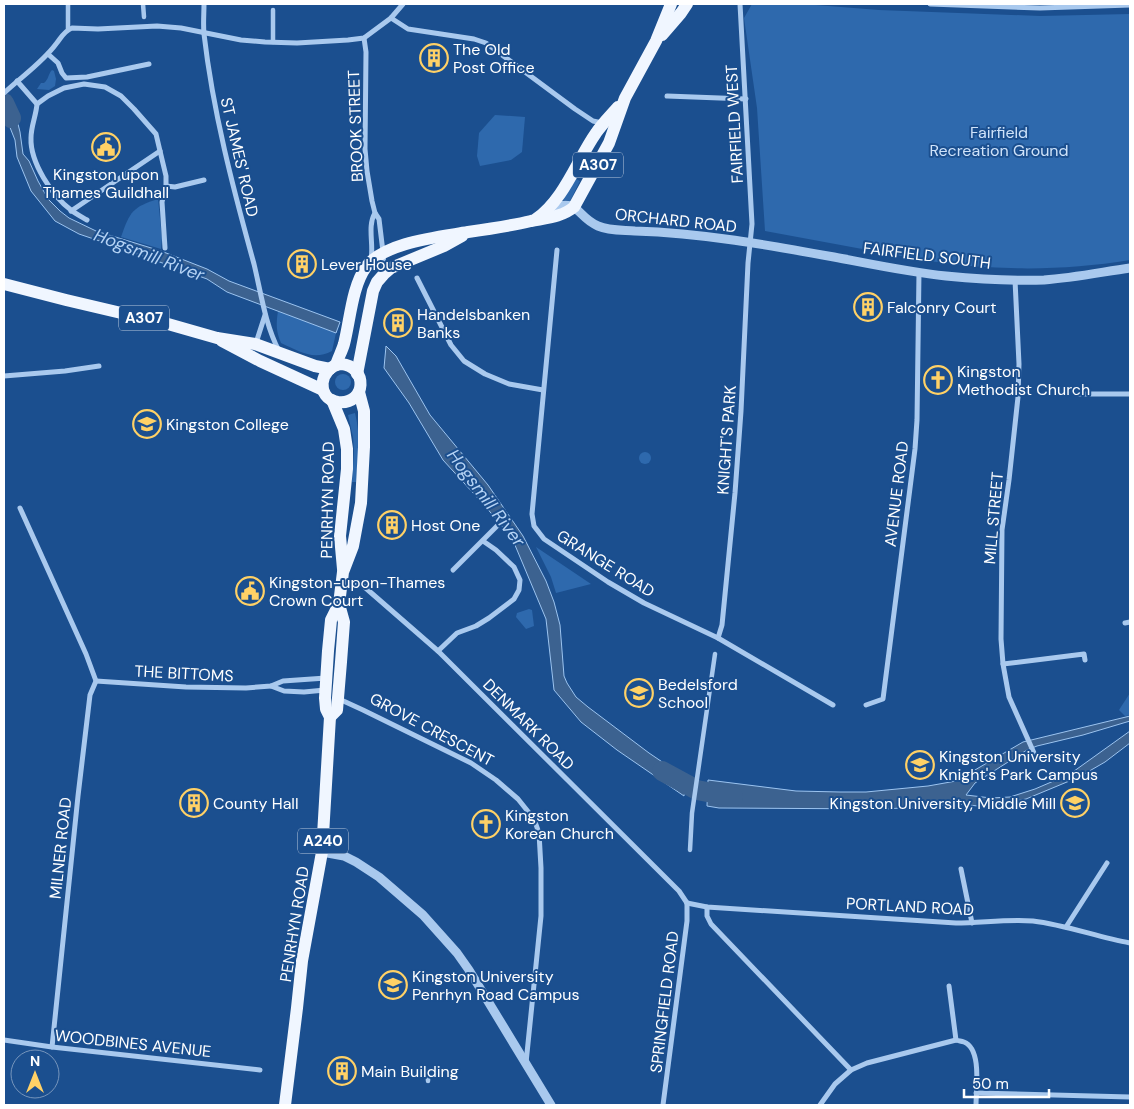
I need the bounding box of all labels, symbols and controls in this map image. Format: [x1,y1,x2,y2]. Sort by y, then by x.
place label: The Old Post Office [453,39,535,78]
building icon: The Old Post Office [419,43,449,73]
street label: FAIRFIELD WEST [721,64,748,184]
street label: BROOK STREET [343,70,368,182]
street label: ST JAMES' ROAD [216,95,263,219]
park label: Fairfield Recreation Ground [929,122,1069,161]
public building icon: Kingston upon Thames Guildhall [91,132,121,162]
road number: A307 [573,152,623,178]
place label: Kingston upon Thames Guildhall [43,164,169,203]
street label: ORCHARD ROAD [614,204,738,237]
water label: Hogsmill River [90,223,209,288]
street label: FAIRFIELD SOUTH [862,237,992,274]
building icon: Lever House [287,249,317,279]
place label: Lever House [321,254,412,275]
building icon: Falconry Court [853,292,883,322]
place label: Falconry Court [887,297,997,318]
place label: Handelsbanken Banks [417,304,530,343]
road number: A307 [119,306,169,330]
building icon: Handelsbanken Banks [383,308,413,338]
place label: Kingston Methodist Church [957,361,1090,400]
church icon: Kingston Methodist Church [923,365,953,395]
street label: KNIGHT'S PARK [712,385,741,495]
school or university icon: Kingston College [132,409,162,439]
place label: Kingston College [166,414,289,435]
street label: AVENUE ROAD [880,440,913,548]
street label: PENRHYN ROAD [316,441,339,559]
water label: Hogsmill River [441,444,531,553]
street label: MILL STREET [979,471,1008,565]
building icon: Host One [377,510,407,540]
place label: Host One [411,515,480,536]
street label: GRANGE ROAD [553,525,659,602]
place label: Kingston-upon-Thames Crown Court [269,572,445,611]
public building icon: Kingston-upon-Thames Crown Court [235,576,265,606]
street label: THE BITTOMS [134,660,234,687]
street label: DENMARK ROAD [478,674,579,775]
place label: Bedelsford School [658,674,738,713]
school or university icon: Bedelsford School [624,678,654,708]
street label: GROVE CRESCENT [366,688,497,771]
place label: Kingston University Knight's Park Campus [939,746,1098,785]
school or university icon: Kingston University Knight's Park Campus [905,750,935,780]
building icon: County Hall [179,788,209,818]
school or university icon: Kingston University, Middle Mill [1060,788,1090,818]
place label: County Hall [213,793,298,814]
place label: Kingston University, Middle Mill [830,793,1056,814]
street label: MILNER ROAD [45,796,76,900]
place label: Kingston Korean Church [505,805,614,844]
church icon: Kingston Korean Church [471,809,501,839]
road number: A240 [298,828,348,854]
street label: PENRHYN ROAD [275,865,314,984]
street label: PORTLAND ROAD [845,893,975,920]
street label: SPRINGFIELD ROAD [645,930,684,1074]
place label: Kingston University Penrhyn Road Campus [412,966,579,1005]
school or university icon: Kingston University Penrhyn Road Campus [378,970,408,1000]
street label: WOODBINES AVENUE [54,1025,212,1062]
north arrow [10,1049,60,1099]
text: N [30,1052,40,1070]
building icon: Main Building [327,1056,357,1086]
place label: Main Building [361,1061,459,1082]
scale bar [964,1066,1049,1098]
text: 50 m [972,1074,1009,1094]

